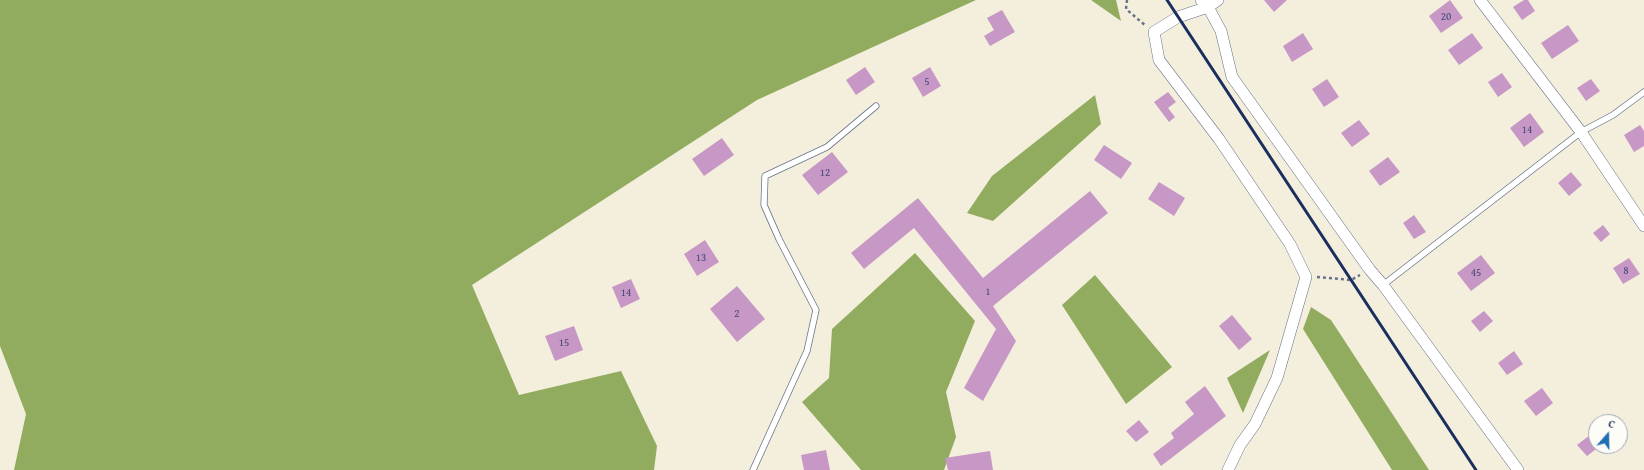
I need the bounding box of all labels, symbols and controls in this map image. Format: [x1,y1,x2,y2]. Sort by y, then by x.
house number: 20 [1441,10,1451,24]
house number: 5 [924,75,930,89]
house number: 14 [1522,123,1532,137]
house number: 12 [820,166,830,180]
house number: 13 [696,251,706,265]
house number: 8 [1623,264,1629,278]
house number: 45 [1471,266,1481,280]
house number: 1 [985,285,991,299]
house number: 14 [621,286,631,300]
house number: 2 [734,307,740,321]
house number: 15 [559,336,569,350]
north arrow [1588,414,1628,454]
text: С [1606,415,1617,432]

